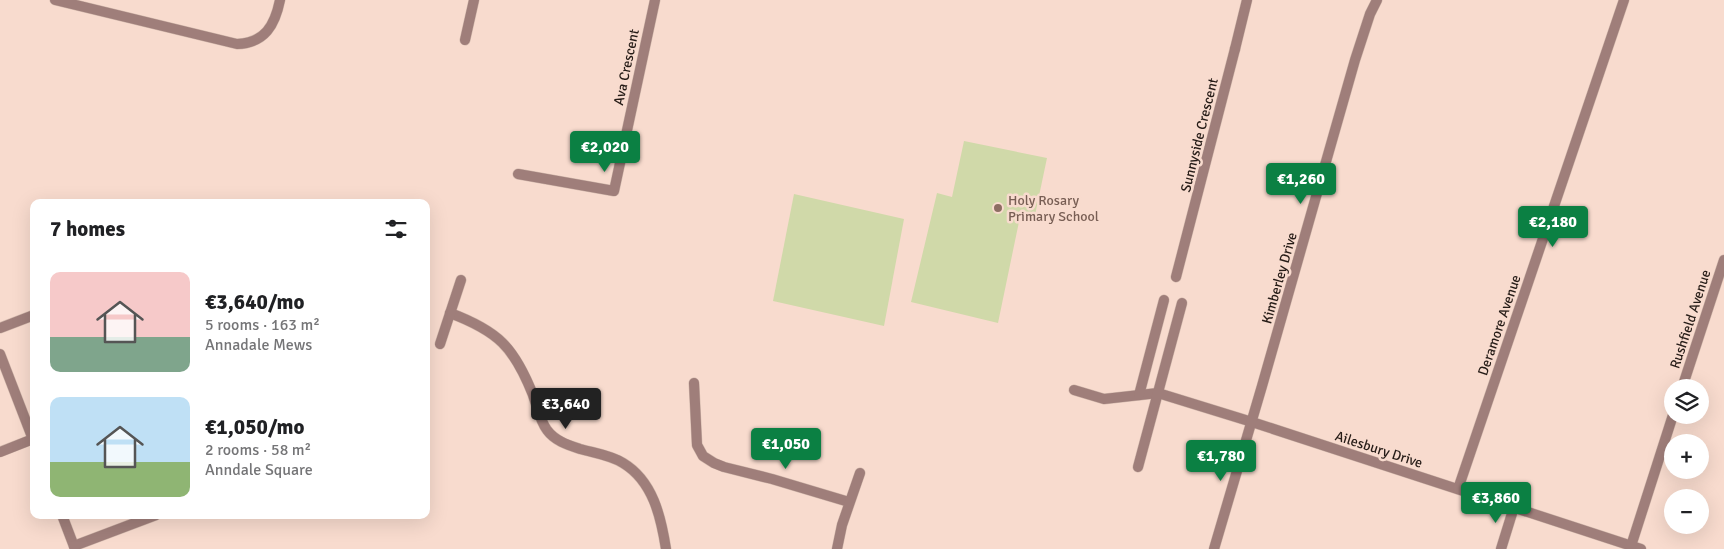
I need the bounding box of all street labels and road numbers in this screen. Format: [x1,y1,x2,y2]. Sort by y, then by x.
street label: Ava Crescent [610,27,643,107]
street label: Sunnyside Crescent [1177,76,1222,194]
street label: Kimberley Drive [1258,230,1301,326]
street label: Rushfield Avenue [1666,268,1714,371]
street label: Deramore Avenue [1474,273,1525,378]
street label: Ailesbury Drive [1333,427,1425,472]

